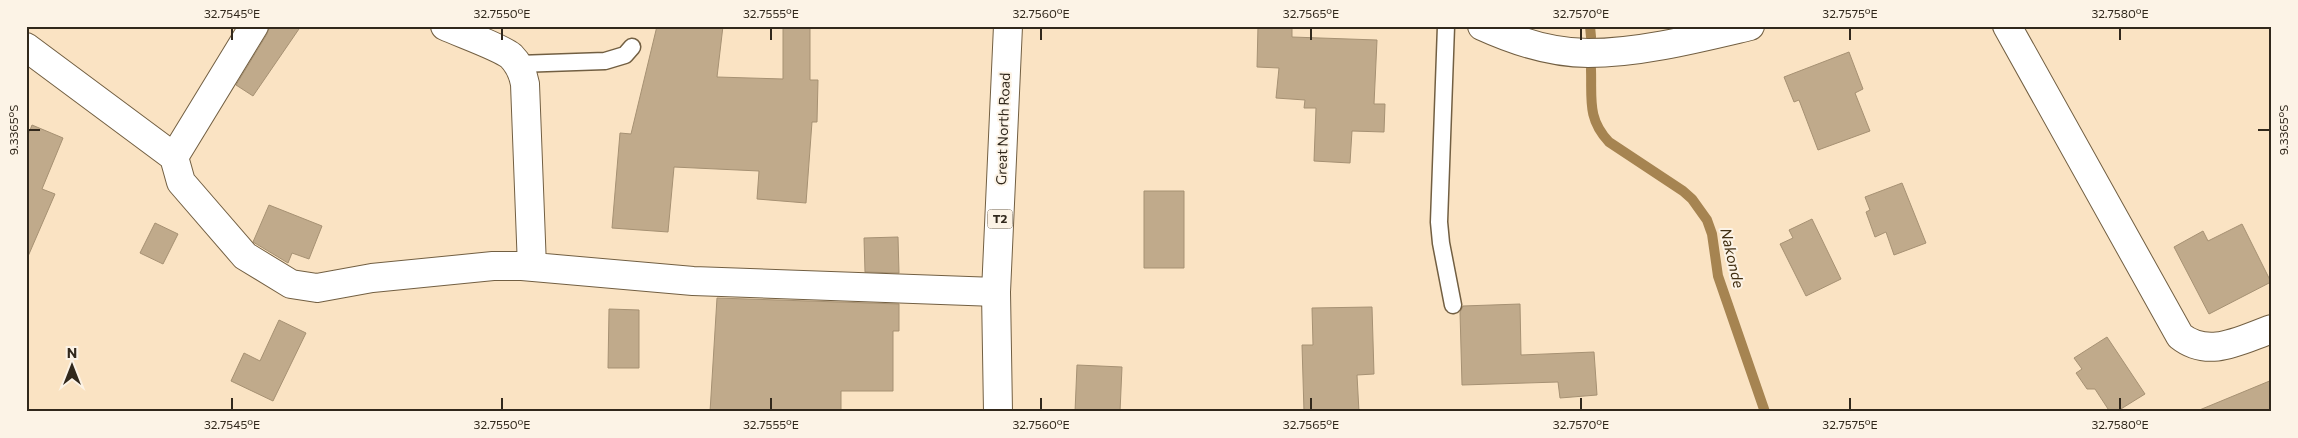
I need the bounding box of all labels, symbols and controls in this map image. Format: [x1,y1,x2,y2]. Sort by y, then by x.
text: 32.7545°E [204,6,260,20]
text: 32.7550°E [474,6,530,20]
text: 32.7555°E [743,6,799,20]
text: 32.7560°E [1012,6,1070,20]
text: 32.7565°E [1283,6,1339,20]
text: 32.7570°E [1553,6,1609,20]
text: 32.7575°E [1822,6,1878,20]
text: 32.7580°E [2091,6,2149,20]
street label: Great North Road [992,73,1013,185]
text: 9.3365°S [6,105,20,155]
text: 9.3365°S [2276,105,2290,155]
road number: T2 [988,210,1012,228]
water label: Nakonde [1717,226,1749,290]
north arrow [48,340,98,390]
text: N [67,344,77,361]
text: 32.7545°E [204,417,260,431]
text: 32.7550°E [474,417,530,431]
text: 32.7555°E [743,417,799,431]
text: 32.7560°E [1012,417,1070,431]
text: 32.7565°E [1283,417,1339,431]
text: 32.7570°E [1553,417,1609,431]
text: 32.7575°E [1822,417,1878,431]
text: 32.7580°E [2091,417,2149,431]

